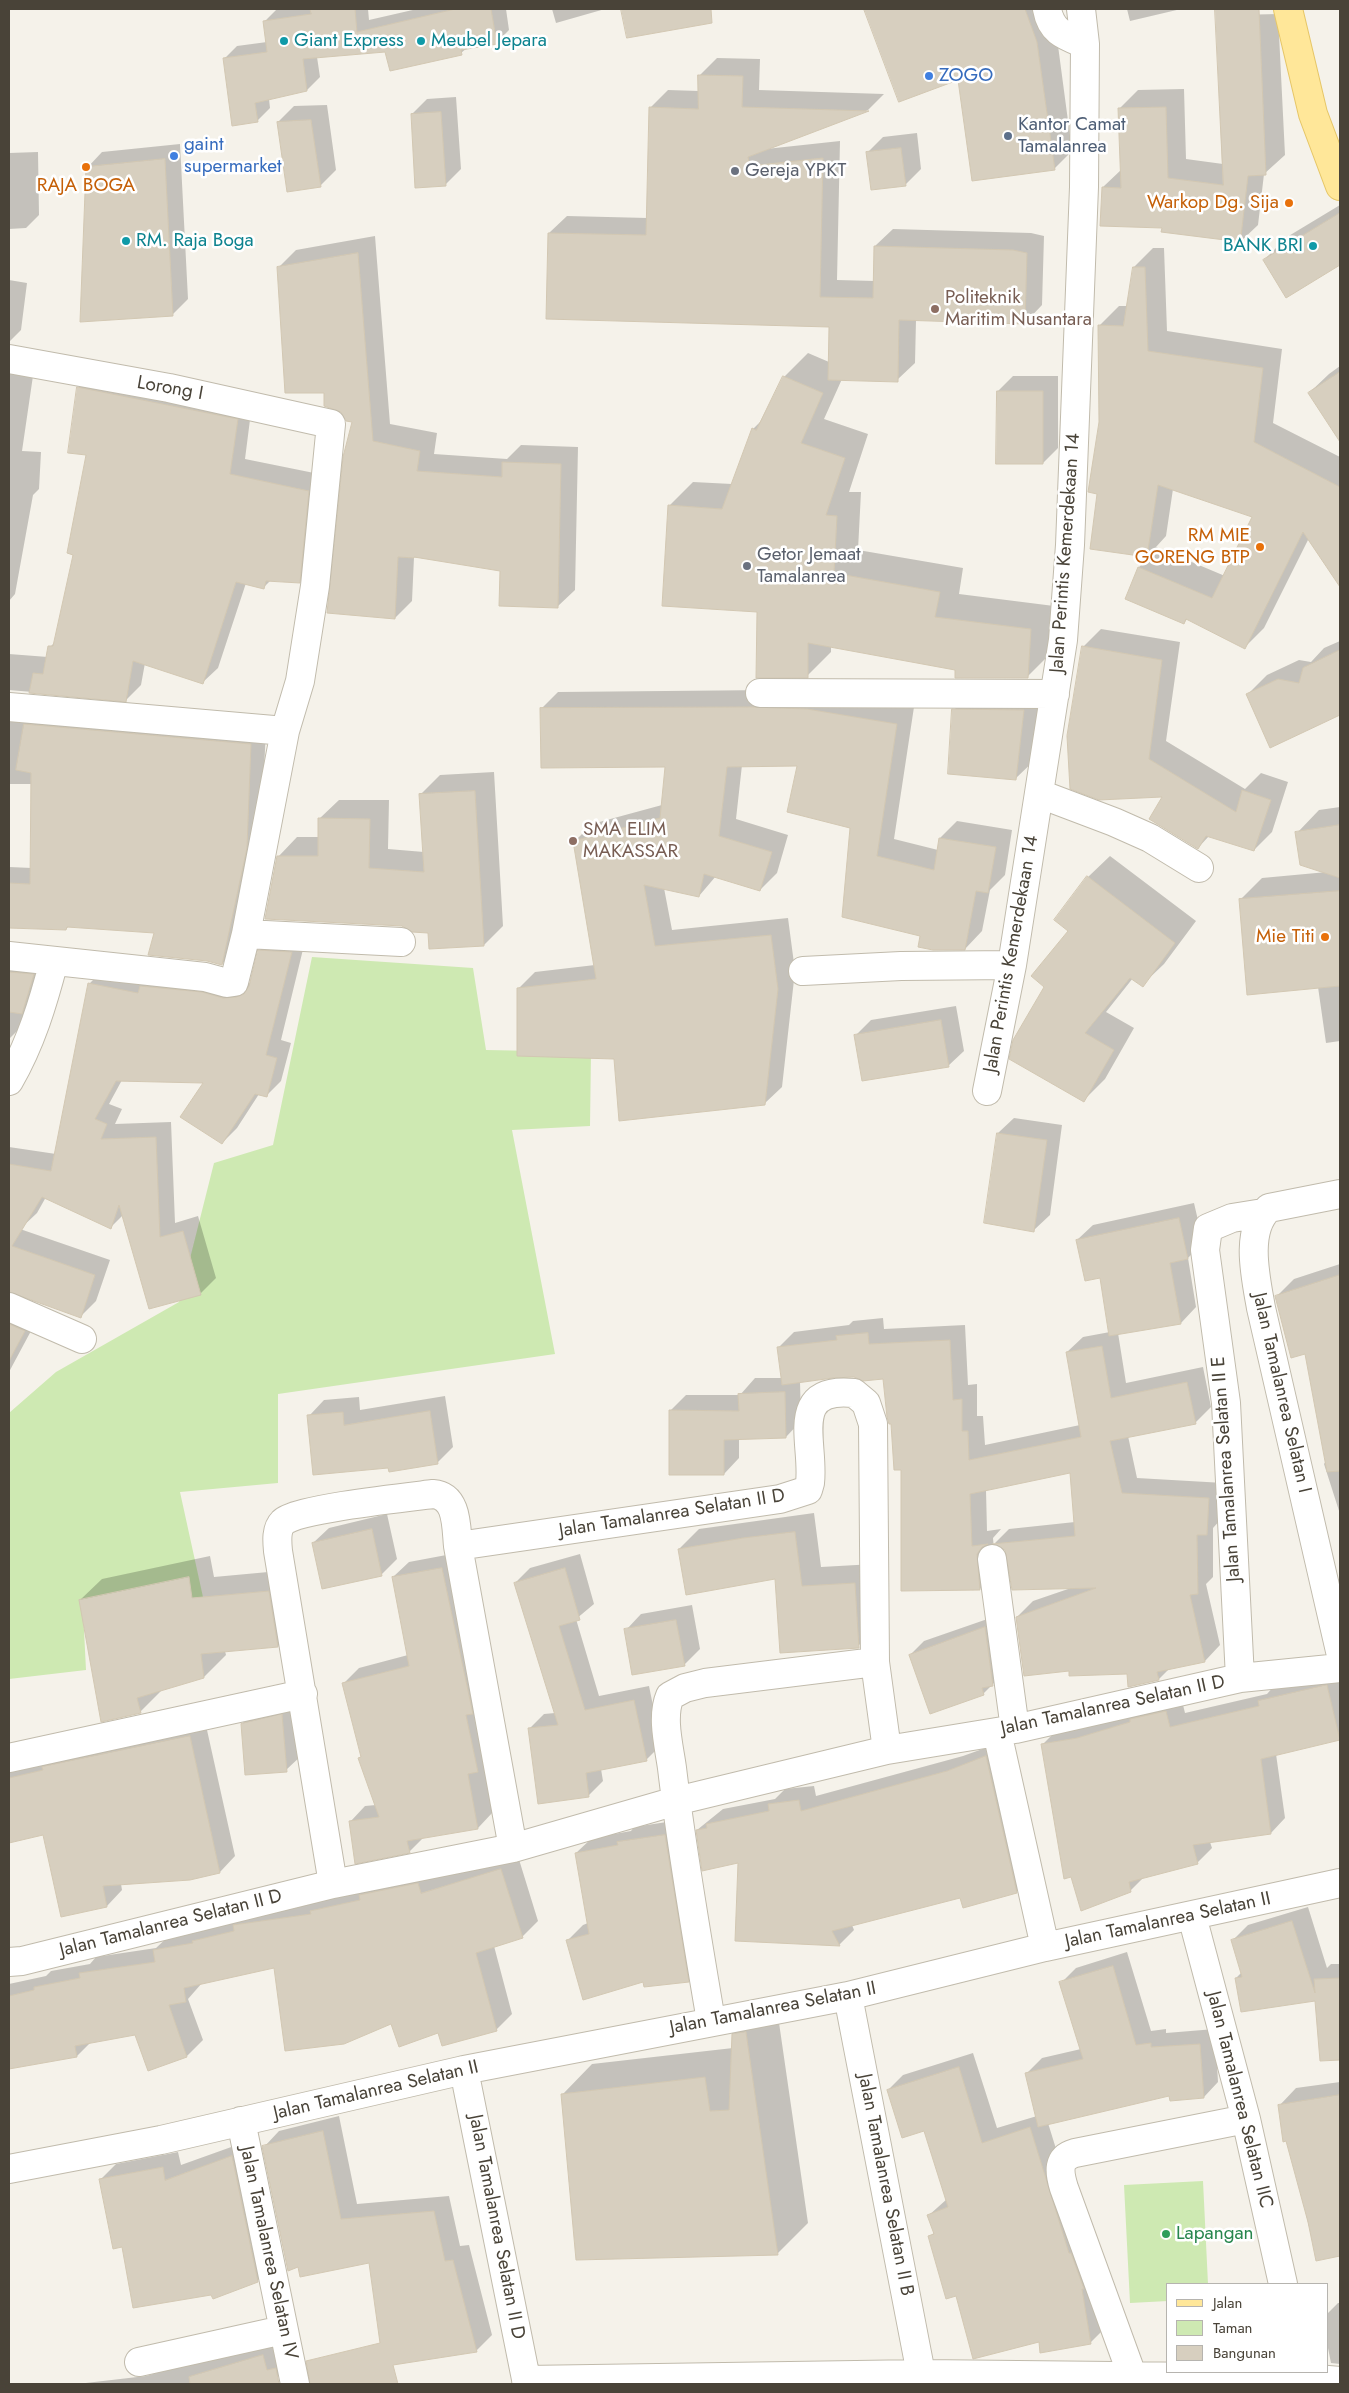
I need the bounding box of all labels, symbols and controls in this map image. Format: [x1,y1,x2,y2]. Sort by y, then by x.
place label: Giant Express [294,30,404,52]
place label: Meubel Jepara [431,30,547,52]
marker: Giant Express [278,35,290,47]
marker: Meubel Jepara [415,35,427,47]
place label: ZOGO [939,65,993,87]
marker: ZOGO [923,70,935,82]
place label: Kantor Camat Tamalanrea [1018,114,1126,158]
marker: Kantor Camat Tamalanrea [1002,130,1014,142]
place label: gaint supermarket [184,134,282,178]
marker: gaint supermarket [168,150,180,162]
place label: Gereja YPKT [745,160,846,182]
marker: RAJA BOGA [80,161,92,173]
marker: Gereja YPKT [729,165,741,177]
place label: RAJA BOGA [37,175,135,197]
place label: Warkop Dg. Sija [1147,192,1279,214]
marker: Warkop Dg. Sija [1283,197,1295,209]
place label: RM. Raja Boga [136,230,254,252]
marker: RM. Raja Boga [120,235,132,247]
place label: BANK BRI [1223,235,1303,257]
marker: BANK BRI [1307,240,1319,252]
place label: Politeknik Maritim Nusantara [945,287,1092,331]
marker: Politeknik Maritim Nusantara [929,303,941,315]
street label: Lorong I [135,372,205,406]
street label: Jalan Perintis Kemerdekaan 14 [1046,432,1086,674]
place label: RM MIE GORENG BTP [1135,525,1250,569]
marker: RM MIE GORENG BTP [1254,541,1266,553]
place label: Getor Jemaat Tamalanrea [757,544,861,588]
marker: Getor Jemaat Tamalanrea [741,560,753,572]
place label: SMA ELIM MAKASSAR [583,819,678,863]
street label: Jalan Perintis Kemerdekaan 14 [980,834,1044,1074]
marker: SMA ELIM MAKASSAR [567,835,579,847]
place label: Mie Titi [1256,926,1315,948]
marker: Mie Titi [1319,931,1331,943]
street label: Jalan Tamalanrea Selatan I [1247,1291,1315,1495]
street label: Jalan Tamalanrea Selatan II E [1208,1356,1246,1582]
street label: Jalan Tamalanrea Selatan II D [557,1485,787,1543]
street label: Jalan Tamalanrea Selatan II D [999,1671,1227,1741]
street label: Jalan Tamalanrea Selatan II D [57,1885,285,1963]
street label: Jalan Tamalanrea Selatan II [1063,1888,1273,1954]
street label: Jalan Tamalanrea Selatan II [668,1978,878,2040]
street label: Jalan Tamalanrea Selatan IIC [1201,1989,1277,2211]
street label: Jalan Tamalanrea Selatan II [271,2056,481,2126]
street label: Jalan Tamalanrea Selatan II B [852,2072,918,2298]
street label: Jalan Tamalanrea Selatan II D [463,2113,529,2341]
street label: Jalan Tamalanrea Selatan IV [234,2144,302,2362]
place label: Lapangan [1176,2223,1254,2245]
marker: Lapangan [1160,2228,1172,2240]
legend [1166,2283,1329,2373]
text: Jalan [1213,2292,1242,2314]
text: Taman [1213,2317,1252,2339]
text: Bangunan [1213,2342,1276,2364]

